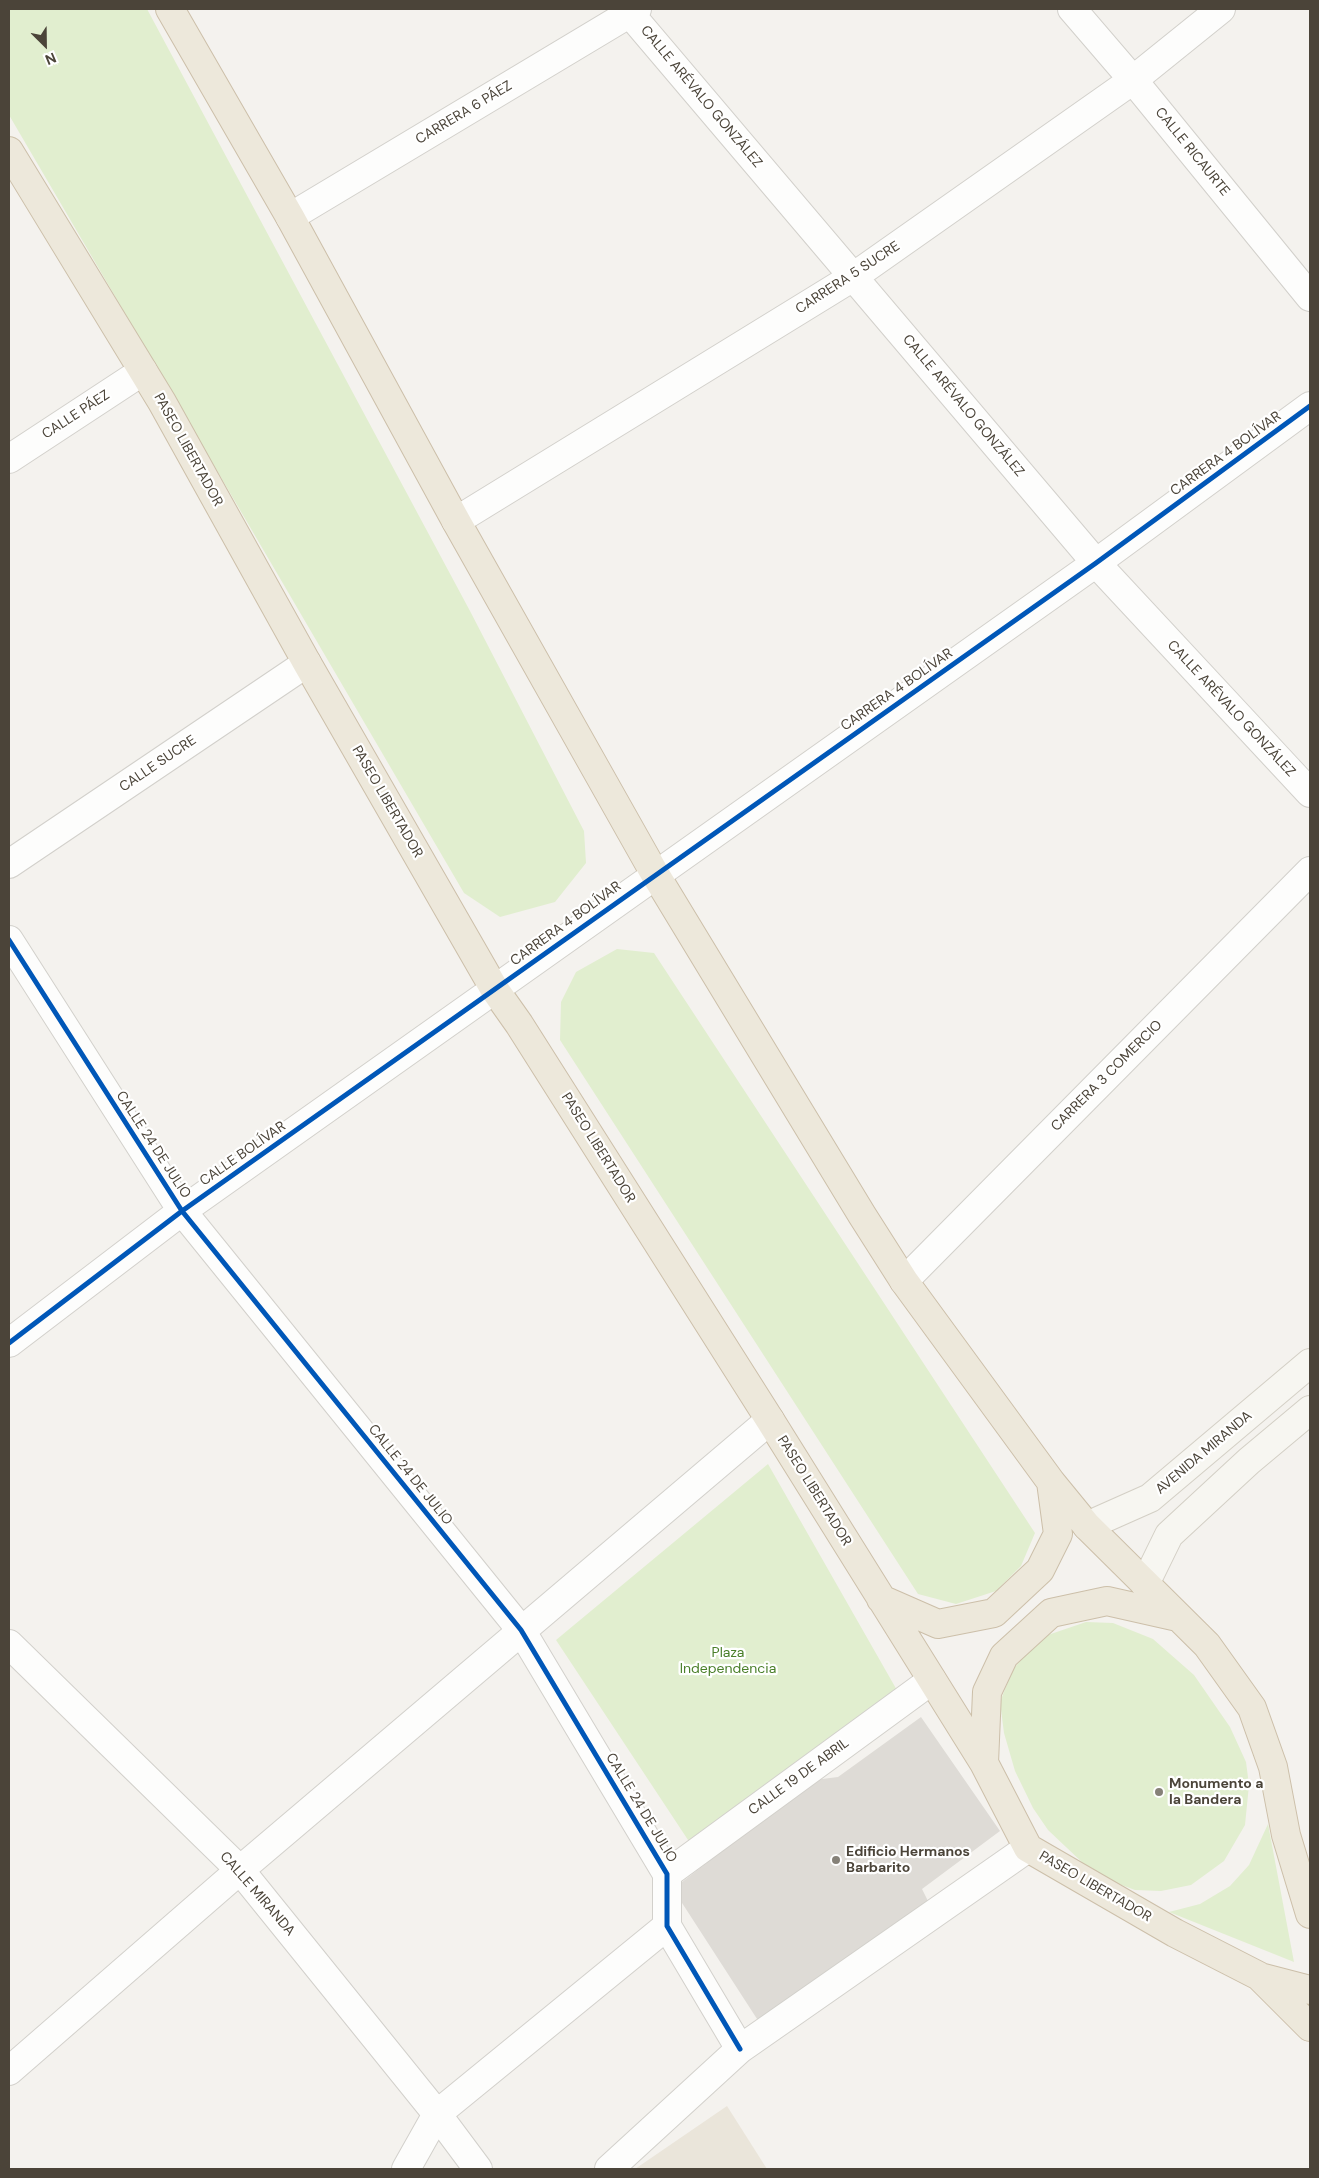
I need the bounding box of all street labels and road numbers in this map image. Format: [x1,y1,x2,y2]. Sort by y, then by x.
street label: CALLE ARÉVALO GONZÁLEZ [637,23,765,171]
street label: CARRERA 6 PÁEZ [413,78,515,148]
street label: CALLE RICAURTE [1151,104,1233,200]
street label: CARRERA 5 SUCRE [793,238,903,318]
street label: CALLE ARÉVALO GONZÁLEZ [899,332,1027,480]
street label: CALLE PÁEZ [39,387,113,443]
street label: PASEO LIBERTADOR [150,390,226,510]
street label: CARRERA 4 BOLÍVAR [1167,408,1285,500]
street label: CALLE ARÉVALO GONZÁLEZ [1163,637,1299,781]
street label: CARRERA 4 BOLÍVAR [838,645,956,735]
street label: CALLE SUCRE [116,732,200,796]
street label: PASEO LIBERTADOR [348,743,426,861]
street label: CARRERA 4 BOLÍVAR [507,878,625,970]
street label: CARRERA 3 COMERCIO [1048,1017,1166,1135]
street label: CALLE 24 DE JULIO [112,1088,194,1202]
street label: PASEO LIBERTADOR [557,1090,639,1206]
street label: CALLE BOLÍVAR [197,1118,289,1190]
street label: AVENIDA MIRANDA [1152,1408,1256,1498]
street label: CALLE 24 DE JULIO [364,1421,456,1529]
street label: PASEO LIBERTADOR [773,1433,855,1549]
street label: CALLE 19 DE ABRIL [745,1735,853,1819]
street label: CALLE 24 DE JULIO [602,1750,680,1866]
street label: CALLE MIRANDA [216,1848,298,1940]
street label: PASEO LIBERTADOR [1036,1848,1154,1926]

